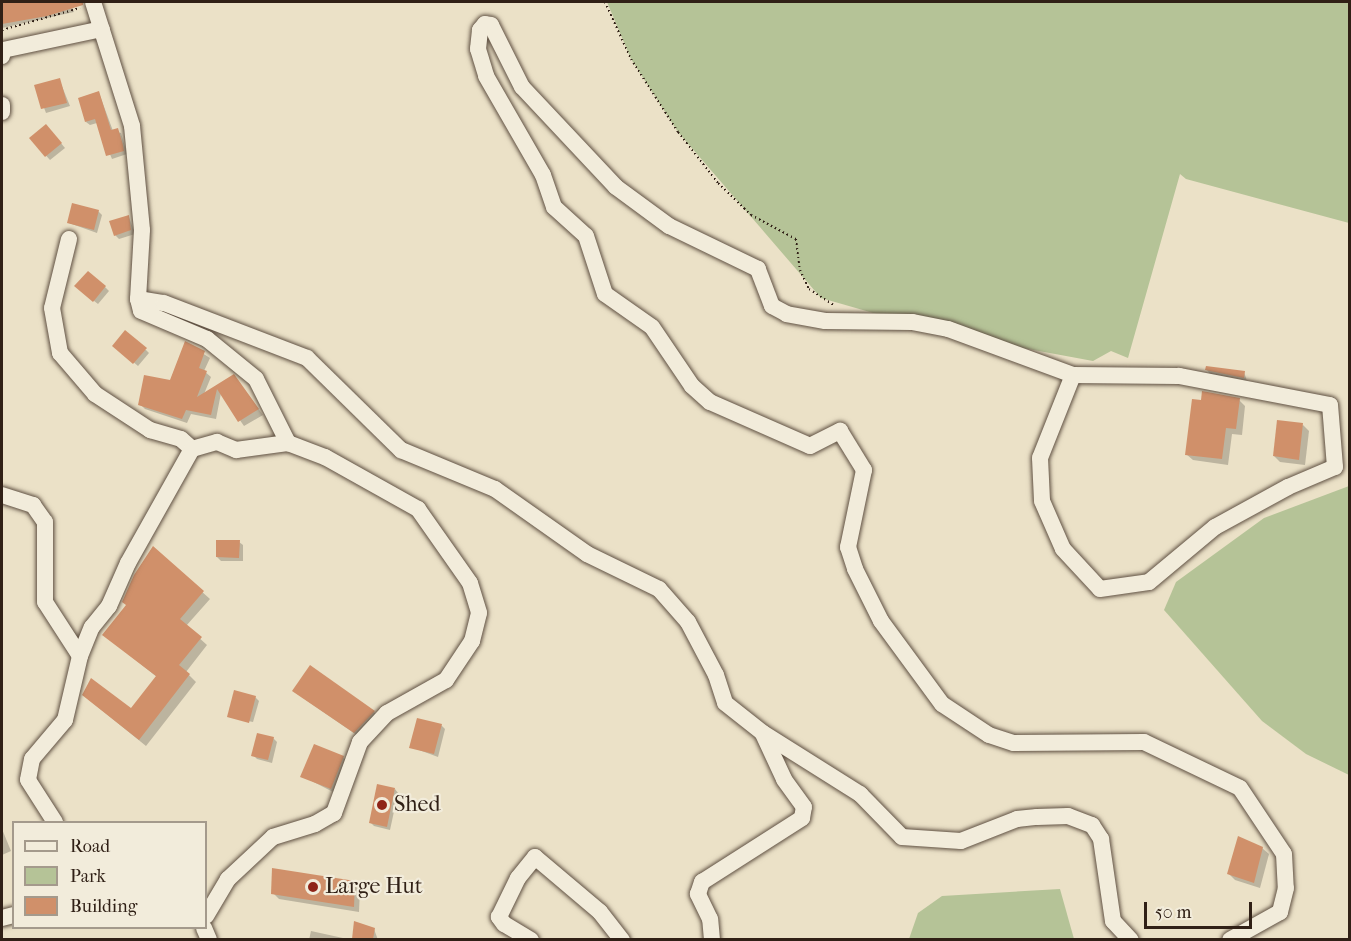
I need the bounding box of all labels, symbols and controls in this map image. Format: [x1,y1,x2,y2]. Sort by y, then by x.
place label: Shed [394,792,440,818]
marker: Shed [375,798,389,812]
legend [12,821,207,929]
text: Road [70,836,110,857]
text: Park [70,866,106,887]
place label: Large Hut [325,874,423,900]
marker: Large Hut [306,880,320,894]
scale bar [1147,890,1255,928]
text: Building [70,896,137,917]
text: 50 m [1155,902,1191,923]

